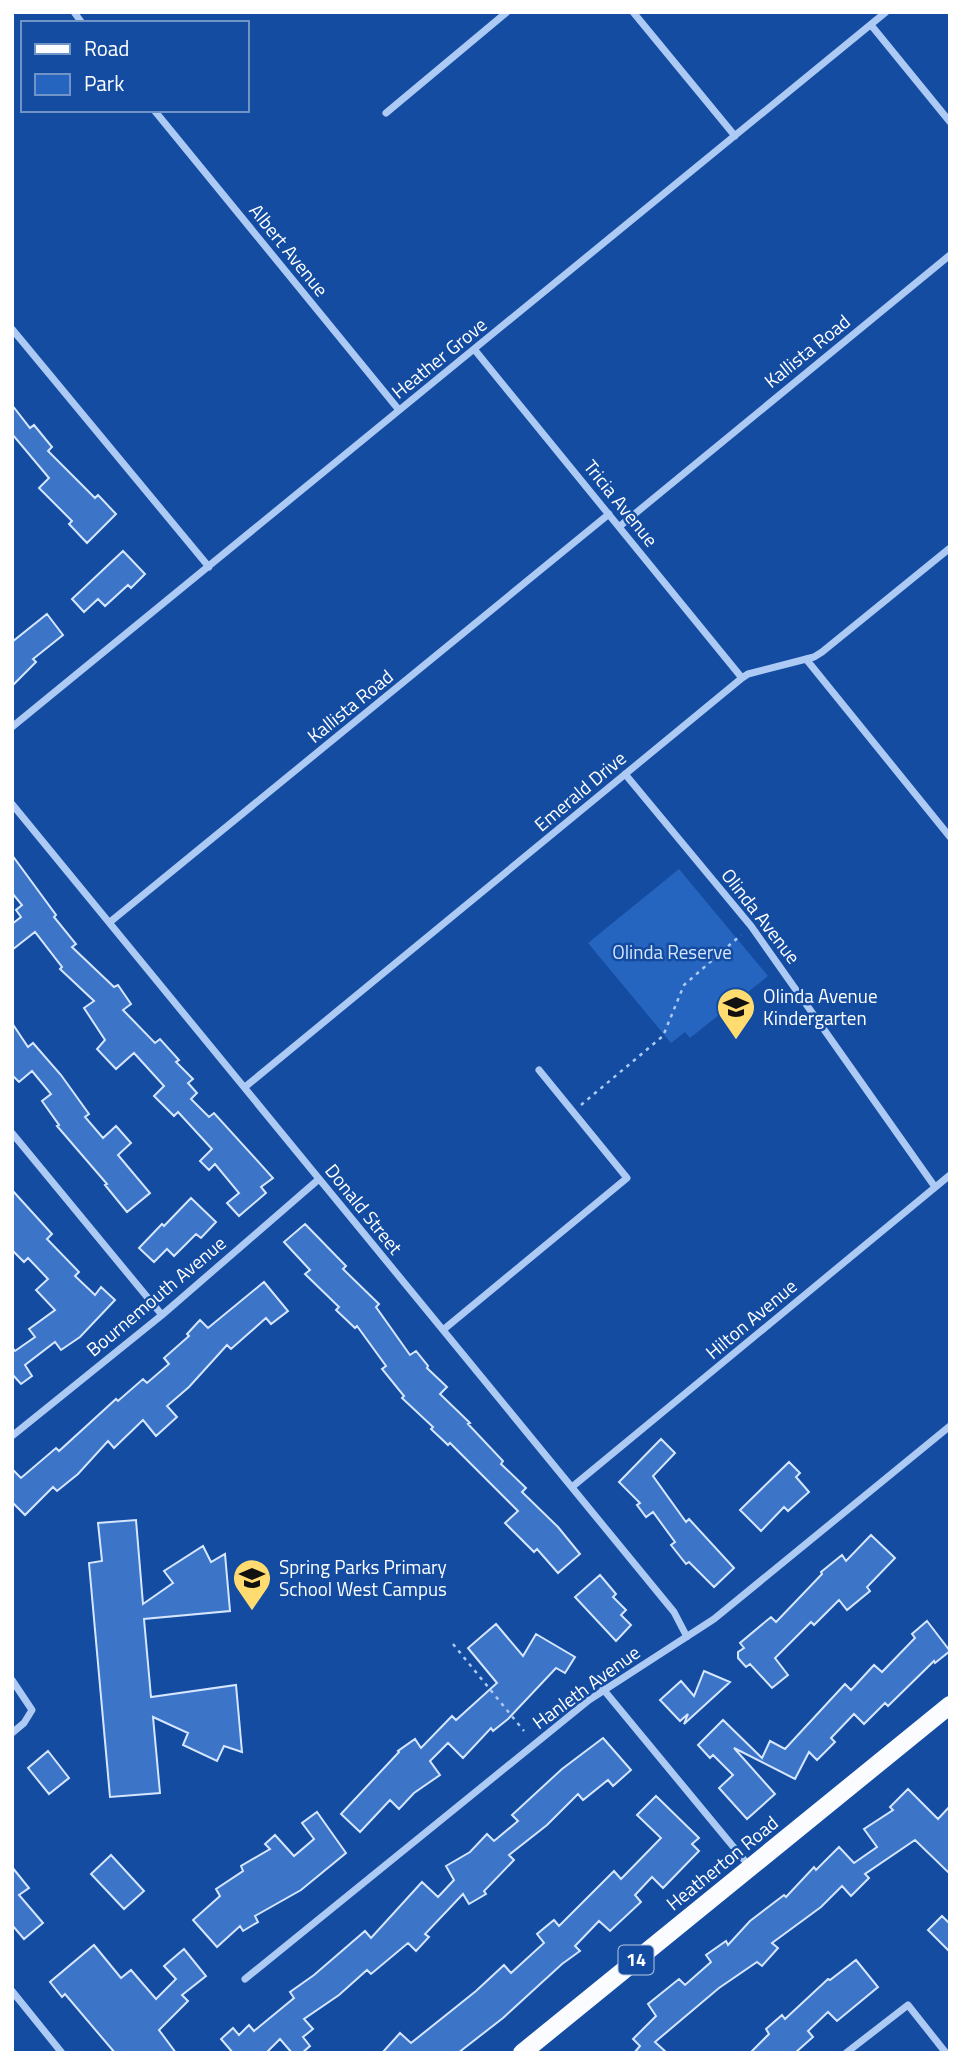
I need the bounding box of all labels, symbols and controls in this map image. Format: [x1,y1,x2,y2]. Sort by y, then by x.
legend [21,21,248,112]
text: Road [84,32,129,64]
text: Park [84,67,124,99]
street label: Albert Avenue [243,197,336,302]
street label: Kallista Road [757,307,856,394]
street label: Heather Grove [385,310,493,405]
street label: Tricia Avenue [577,453,666,552]
street label: Kallista Road [300,662,399,749]
street label: Emerald Drive [527,743,632,838]
street label: Olinda Avenue [715,862,808,970]
park label: Olinda Reserve [612,937,732,966]
place label: Olinda Avenue Kindergarten [763,981,877,1032]
school or university icon: Olinda Avenue Kindergarten [715,986,757,1041]
street label: Donald Street [319,1157,410,1261]
street label: Bournemouth Avenue [79,1228,232,1363]
street label: Hilton Avenue [698,1272,803,1366]
place label: Spring Parks Primary School West Campus [279,1552,447,1603]
school or university icon: Spring Parks Primary School West Campus [231,1557,273,1612]
street label: Hanleth Avenue [526,1638,646,1736]
street label: Heatherton Road [659,1808,784,1917]
road number: 14 [618,1946,654,1974]

